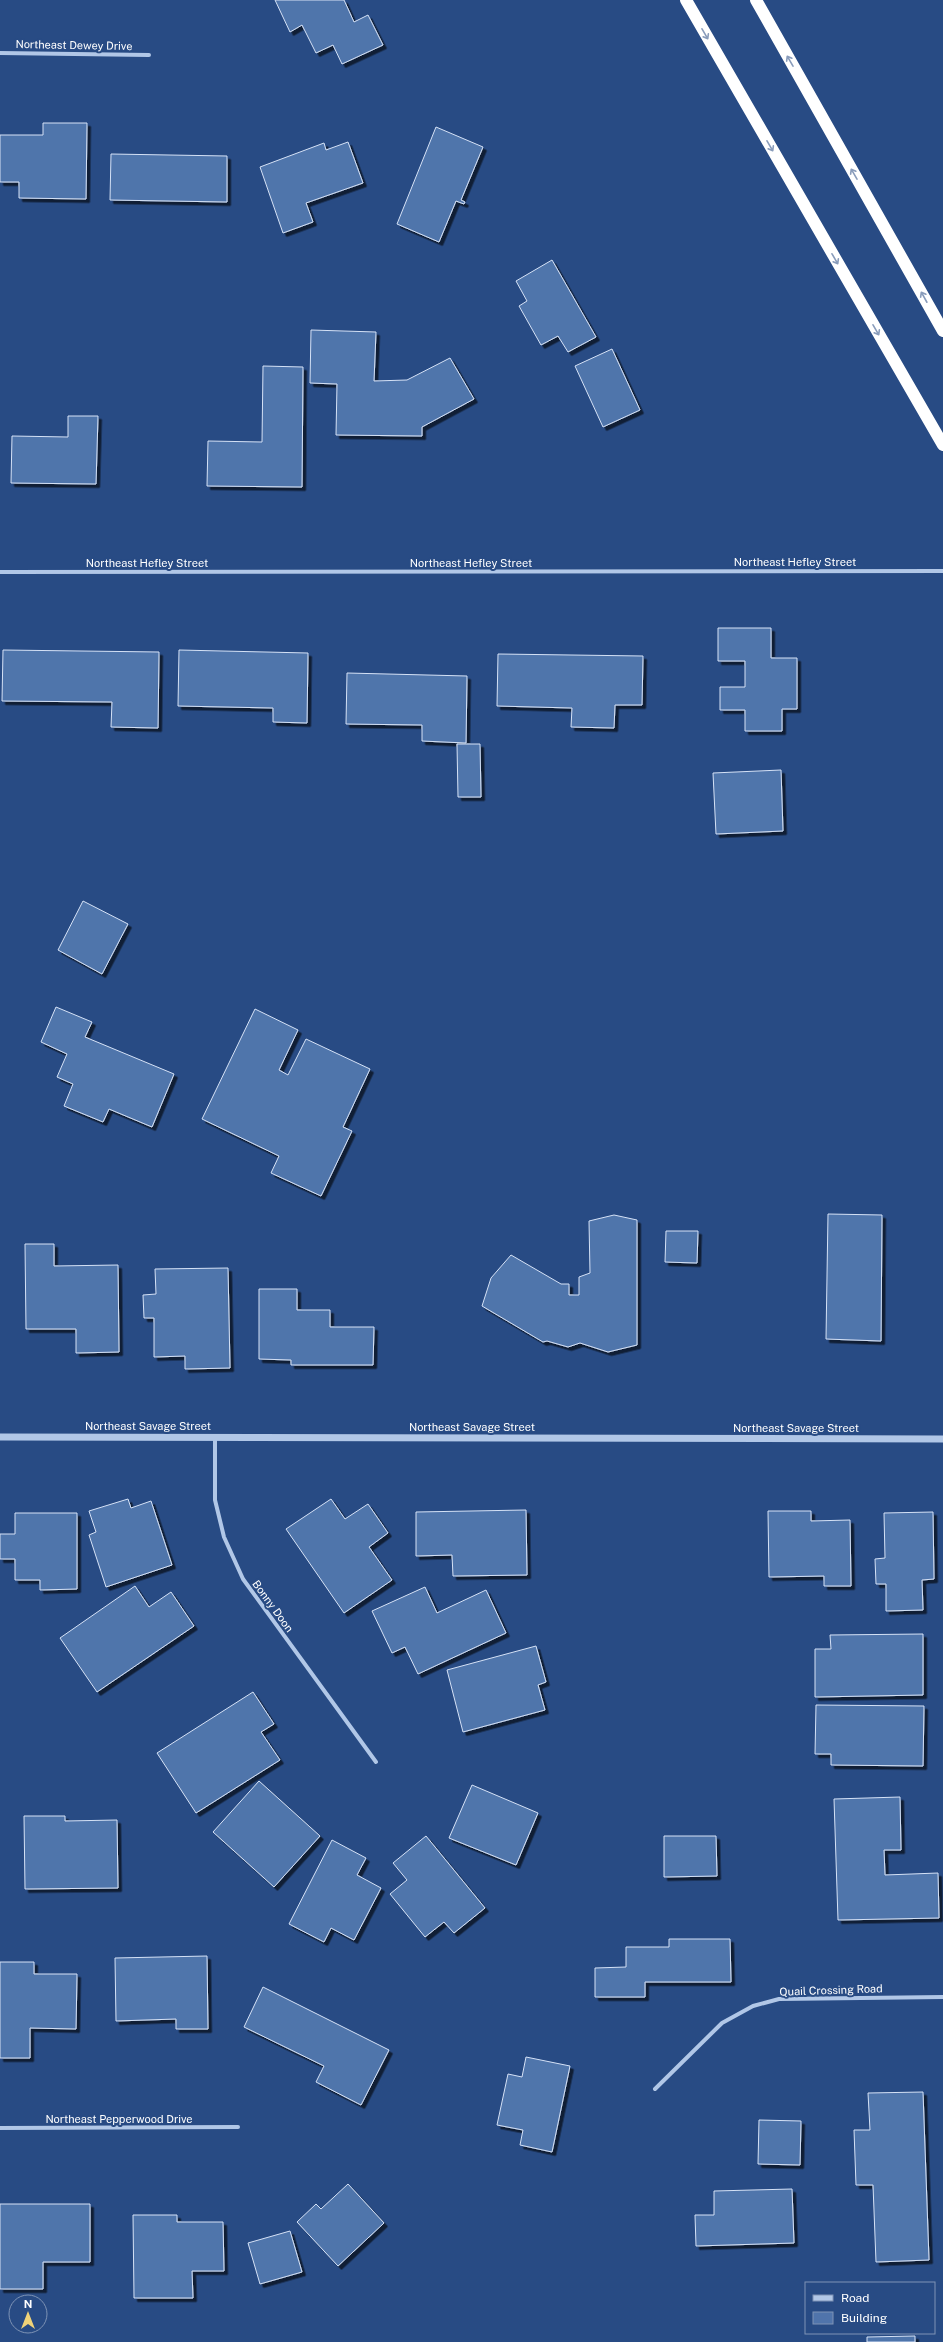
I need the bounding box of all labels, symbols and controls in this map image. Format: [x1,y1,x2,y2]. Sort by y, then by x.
one-way arrow [702,28,710,40]
street label: Northeast Dewey Drive [15,38,133,52]
one-way arrow [786,55,794,67]
one-way arrow [767,140,775,152]
one-way arrow [850,168,858,180]
one-way arrow [832,253,840,265]
one-way arrow [919,291,927,303]
one-way arrow [873,324,881,336]
street label: Northeast Hefley Street [734,556,856,568]
street label: Northeast Hefley Street [86,557,208,569]
street label: Northeast Hefley Street [410,557,532,569]
street label: Northeast Savage Street [85,1420,211,1432]
street label: Northeast Savage Street [409,1421,535,1433]
street label: Northeast Savage Street [733,1422,859,1434]
street label: Bonny Doon [250,1578,296,1634]
street label: Quail Crossing Road [779,1982,883,1998]
street label: Northeast Pepperwood Drive [45,2113,193,2125]
legend [805,2282,935,2334]
text: Road [841,2291,869,2305]
north arrow [8,2294,48,2334]
text: N [24,2298,32,2310]
text: Building [841,2311,887,2325]

